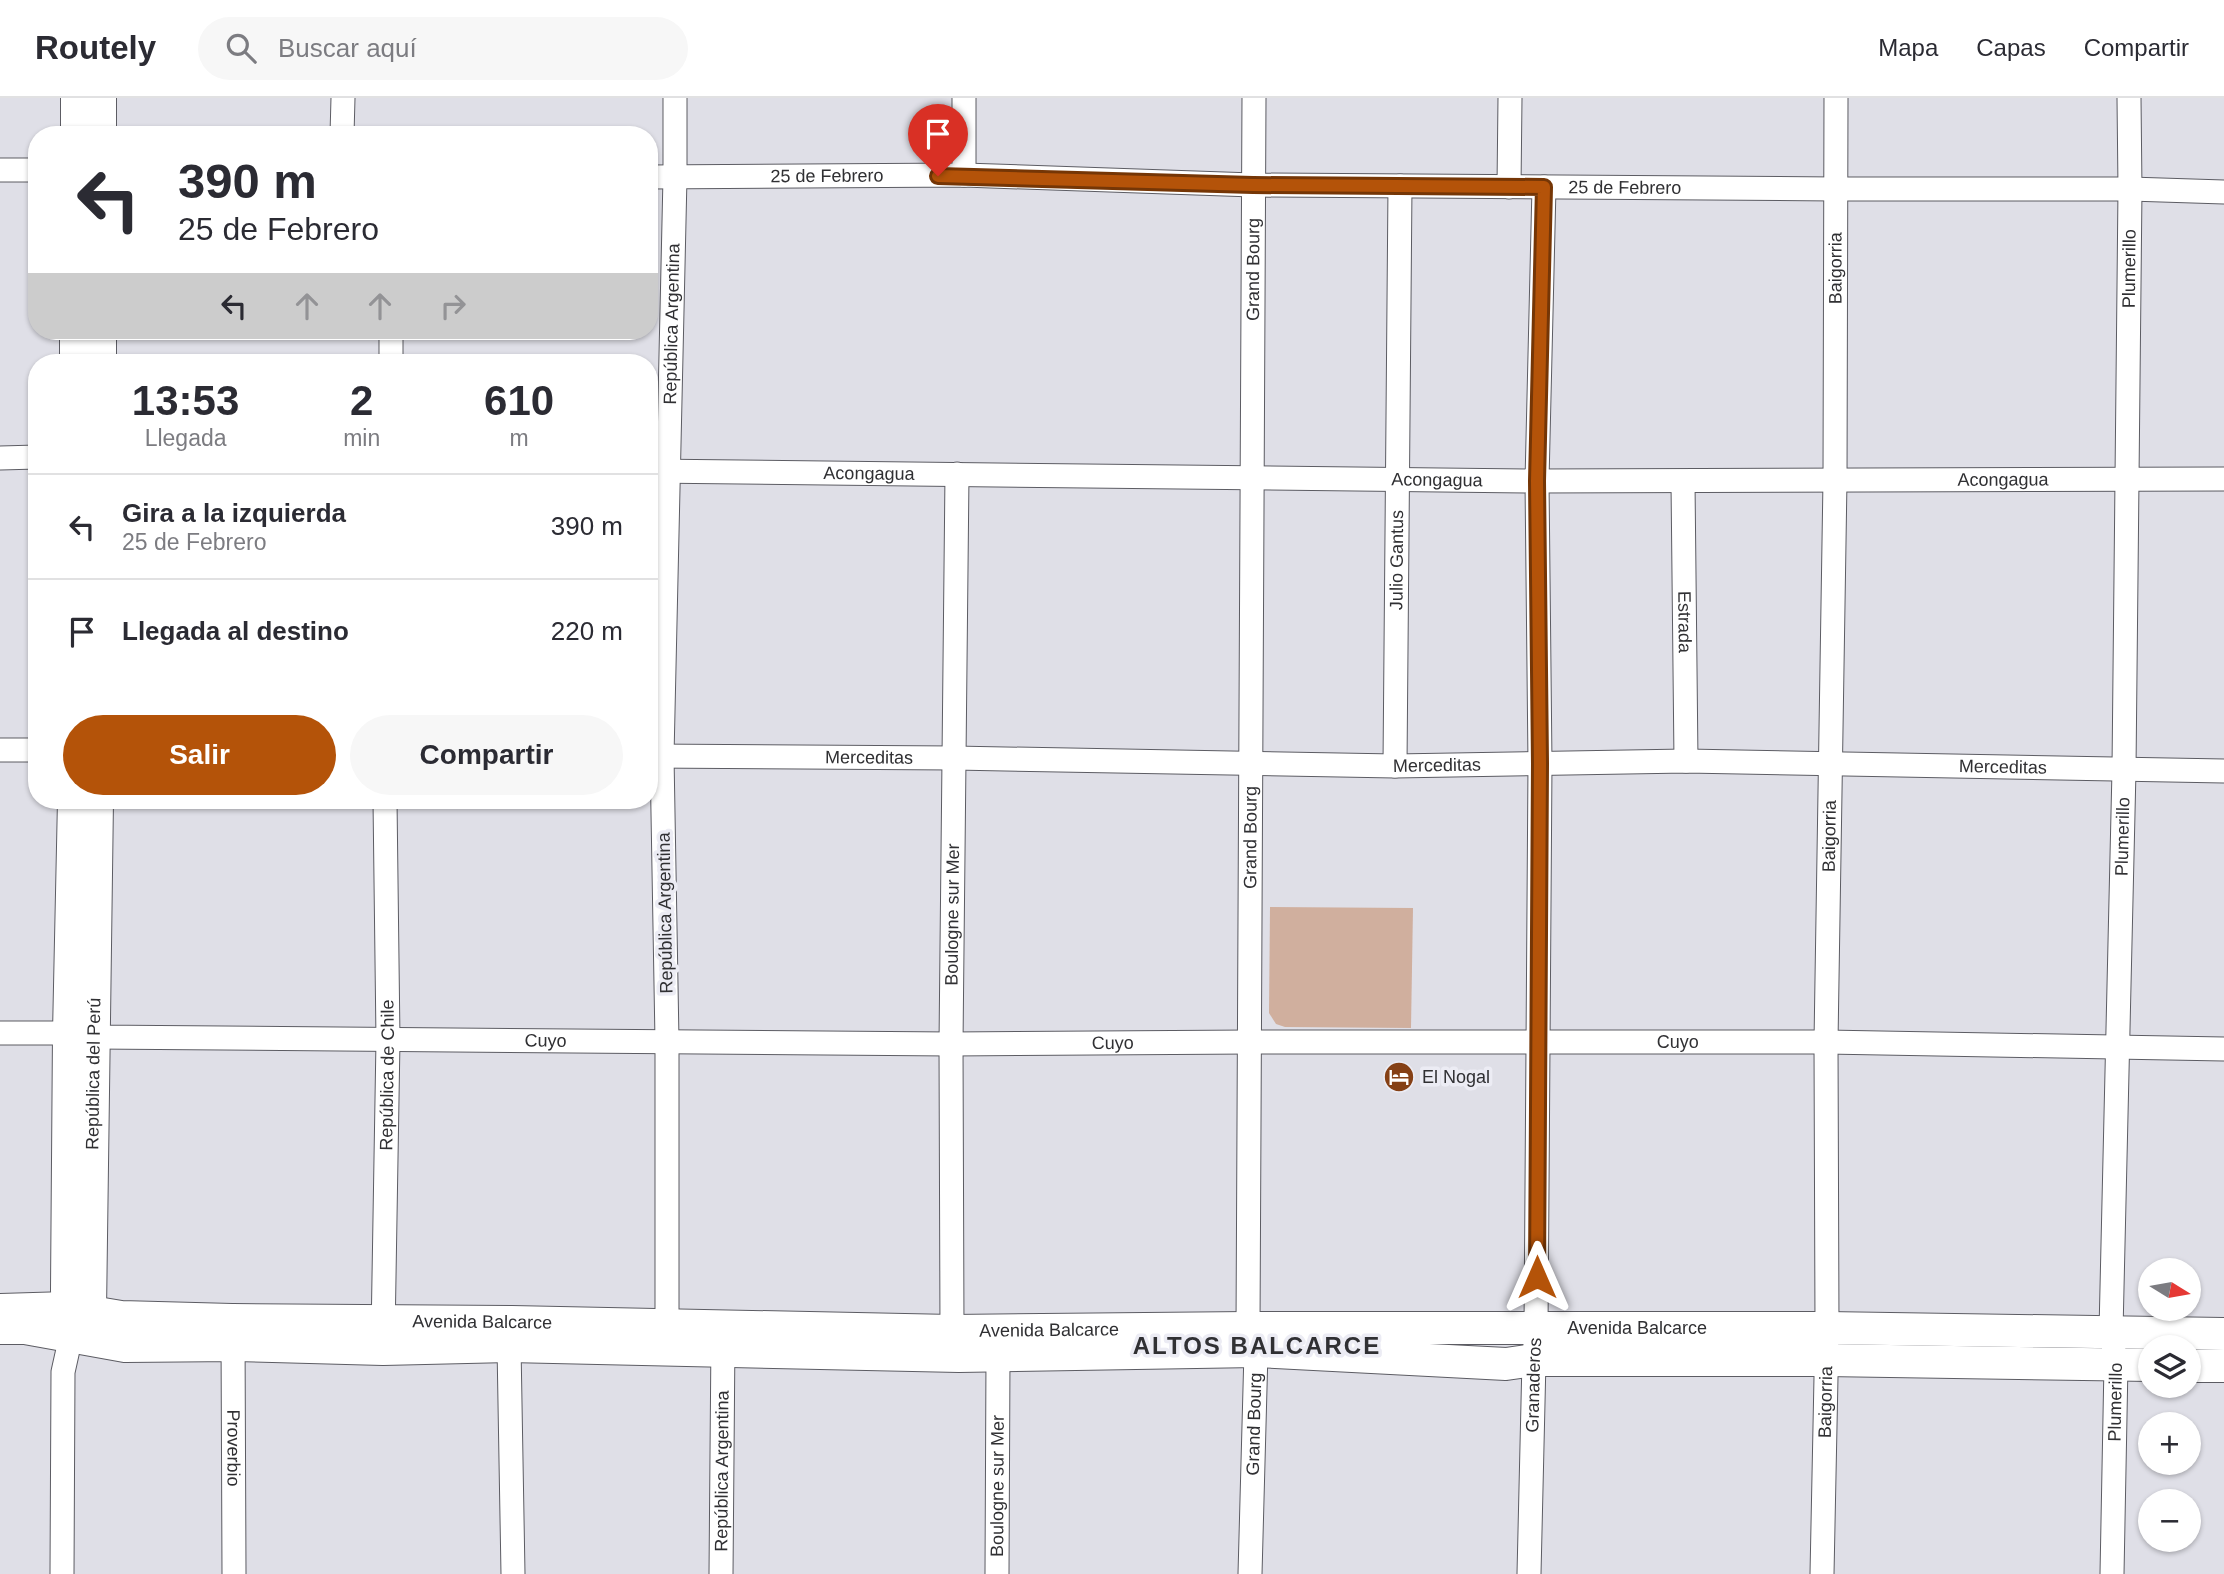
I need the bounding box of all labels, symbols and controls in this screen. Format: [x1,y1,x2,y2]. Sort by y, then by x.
search box [198,17,688,80]
text: Routely [35,29,156,66]
icon: search [222,29,260,67]
text: Buscar aquí [278,33,417,63]
text: Mapa [1878,34,1938,61]
text: Capas [1976,34,2046,61]
text: Compartir [2084,34,2189,61]
pin [908,104,968,176]
icon: arrive [919,115,957,153]
icon: left [63,154,154,245]
text: 390 m [178,154,317,208]
street label: 25 de Febrero [770,166,884,186]
street label: 25 de Febrero [1568,177,1681,198]
text: 25 de Febrero [178,211,379,247]
street label: Grand Bourg [1243,218,1263,321]
street label: Plumerillo [2119,229,2140,308]
street label: Baigorria [1825,231,1846,304]
street label: República Argentina [660,242,684,405]
icon: left [215,287,253,325]
icon: ahead [288,287,326,325]
icon: ahead [361,287,399,325]
icon: right [434,287,472,325]
text: 13:53 [132,377,239,424]
text: 2 [350,377,373,424]
text: 610 [484,377,554,424]
text: Llegada [145,425,227,451]
text: min [343,425,380,451]
text: m [510,425,529,451]
street label: Acongagua [823,463,916,484]
street label: Acongagua [1391,469,1484,490]
street label: Acongagua [1957,470,2050,490]
text: Gira a la izquierda [122,498,346,528]
icon: left [63,508,101,546]
street label: Julio Gantus [1386,510,1407,610]
text: 390 m [551,511,623,541]
text: 25 de Febrero [122,529,266,555]
street label: Estrada [1674,591,1695,654]
icon: arrive [63,613,101,651]
text: Llegada al destino [122,616,349,646]
text: 220 m [551,616,623,646]
button: Salir [63,715,336,795]
button: Compartir [350,715,623,795]
street label: Merceditas [825,747,913,768]
street label: Merceditas [1393,755,1481,776]
street label: Merceditas [1959,756,2047,778]
street label: Grand Bourg [1240,786,1261,889]
street label: Plumerillo [2112,797,2133,876]
street label: Baigorria [1819,799,1840,872]
street label: República Argentina [654,831,676,994]
street label: Boulogne sur Mer [942,843,963,986]
street label: República del Perú [82,998,104,1150]
street label: República de Chile [376,999,398,1151]
street label: Cuyo [525,1031,567,1051]
street label: Cuyo [1657,1032,1699,1052]
street label: Cuyo [1092,1033,1134,1053]
hotel icon: El Nogal [1382,1060,1416,1094]
place label: El Nogal [1422,1067,1490,1087]
position arrow [1500,1240,1574,1314]
north arrow [2138,1258,2202,1321]
map controls [2138,1258,2201,1552]
street label: Avenida Balcarce [412,1311,552,1333]
street label: Avenida Balcarce [1567,1318,1707,1338]
street label: Avenida Balcarce [979,1319,1119,1341]
district label: ALTOS BALCARCE [1133,1332,1381,1359]
button: layers [2138,1335,2201,1398]
street label: Granaderos [1522,1337,1545,1433]
street label: Plumerillo [2105,1362,2126,1442]
street label: Baigorria [1815,1365,1836,1438]
street label: Grand Bourg [1243,1372,1265,1476]
street label: República Argentina [711,1389,733,1552]
street label: Proverbio [223,1409,244,1487]
button: + [2138,1412,2201,1475]
street label: Boulogne sur Mer [987,1415,1008,1557]
button: − [2138,1489,2201,1552]

